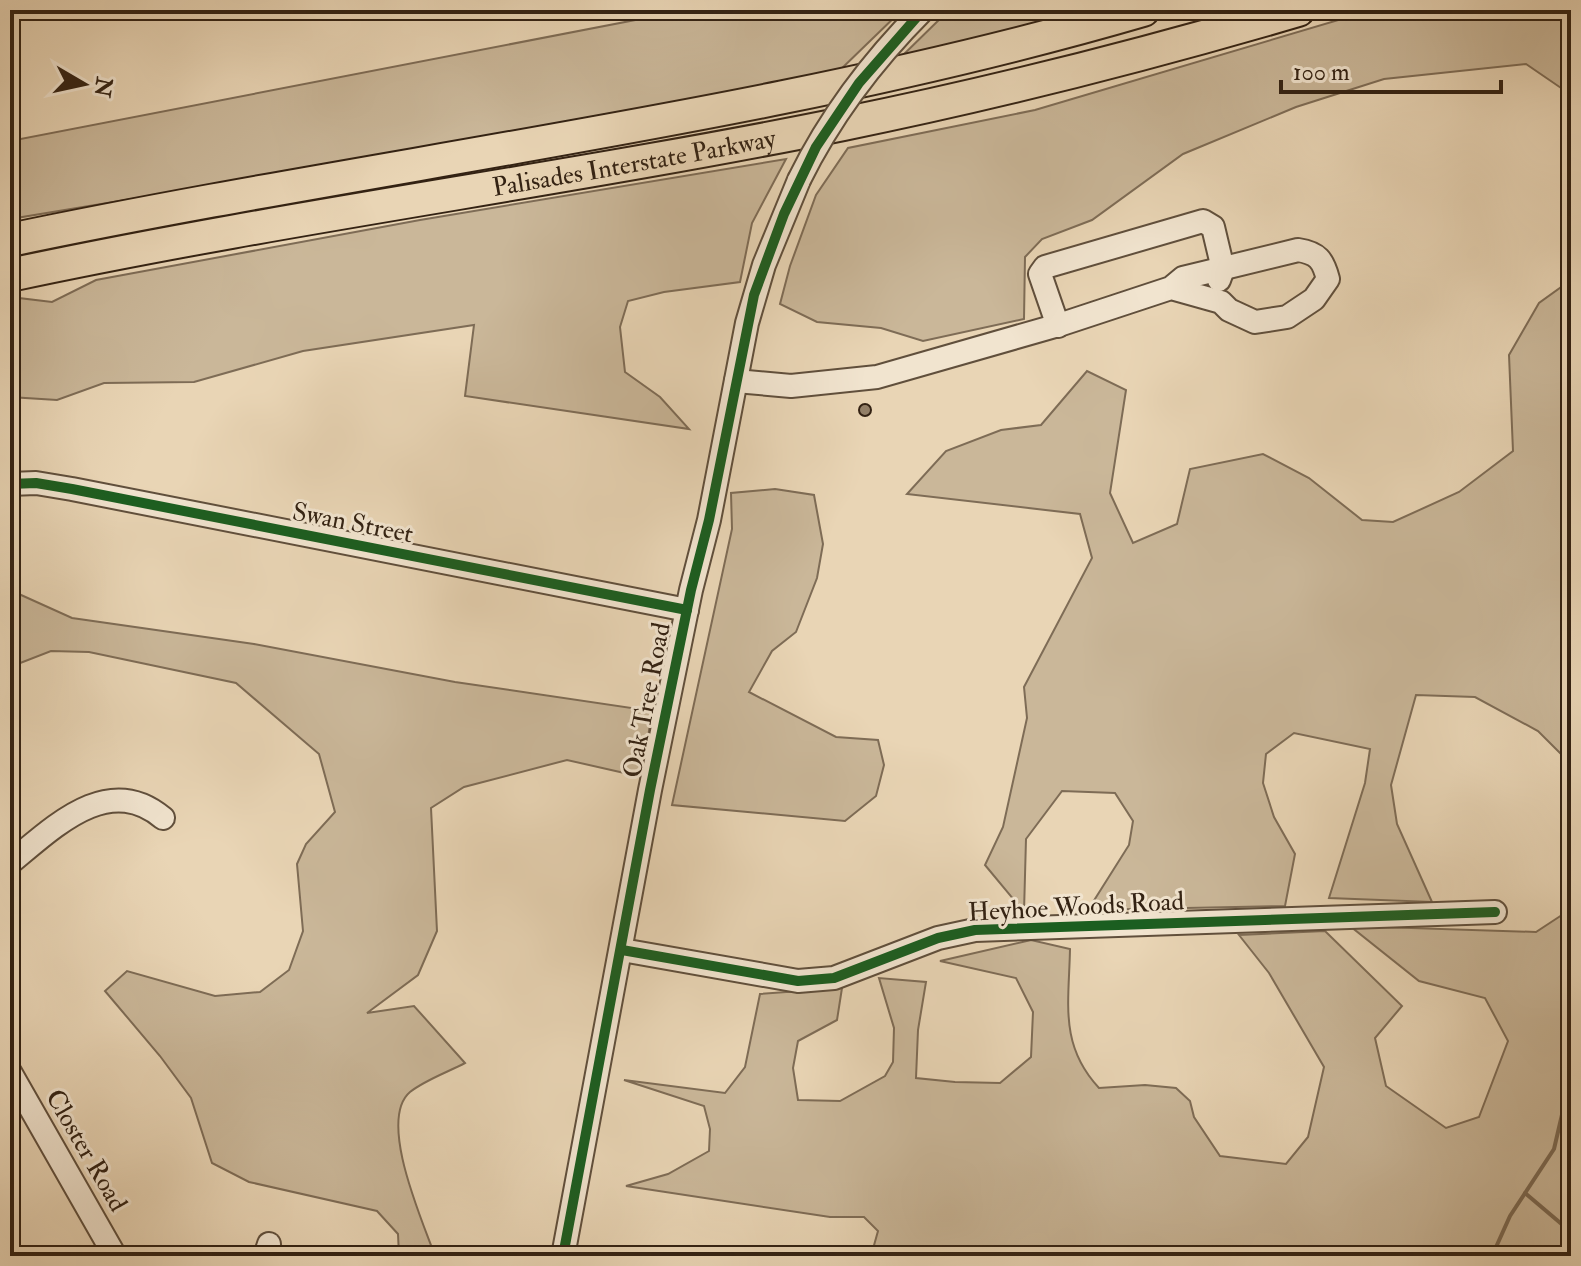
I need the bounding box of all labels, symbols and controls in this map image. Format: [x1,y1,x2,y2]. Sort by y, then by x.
north arrow [44,44,124,124]
scale bar [1281,44,1501,94]
text: 100 m [1293,57,1350,88]
text: N [87,74,118,99]
street label: Palisades Interstate Parkway [490,122,779,204]
street label: Swan Street [290,496,416,550]
street label: Oak Tree Road [616,620,678,781]
street label: Heyhoe Woods Road [967,885,1185,929]
street label: Closter Road [38,1084,134,1217]

